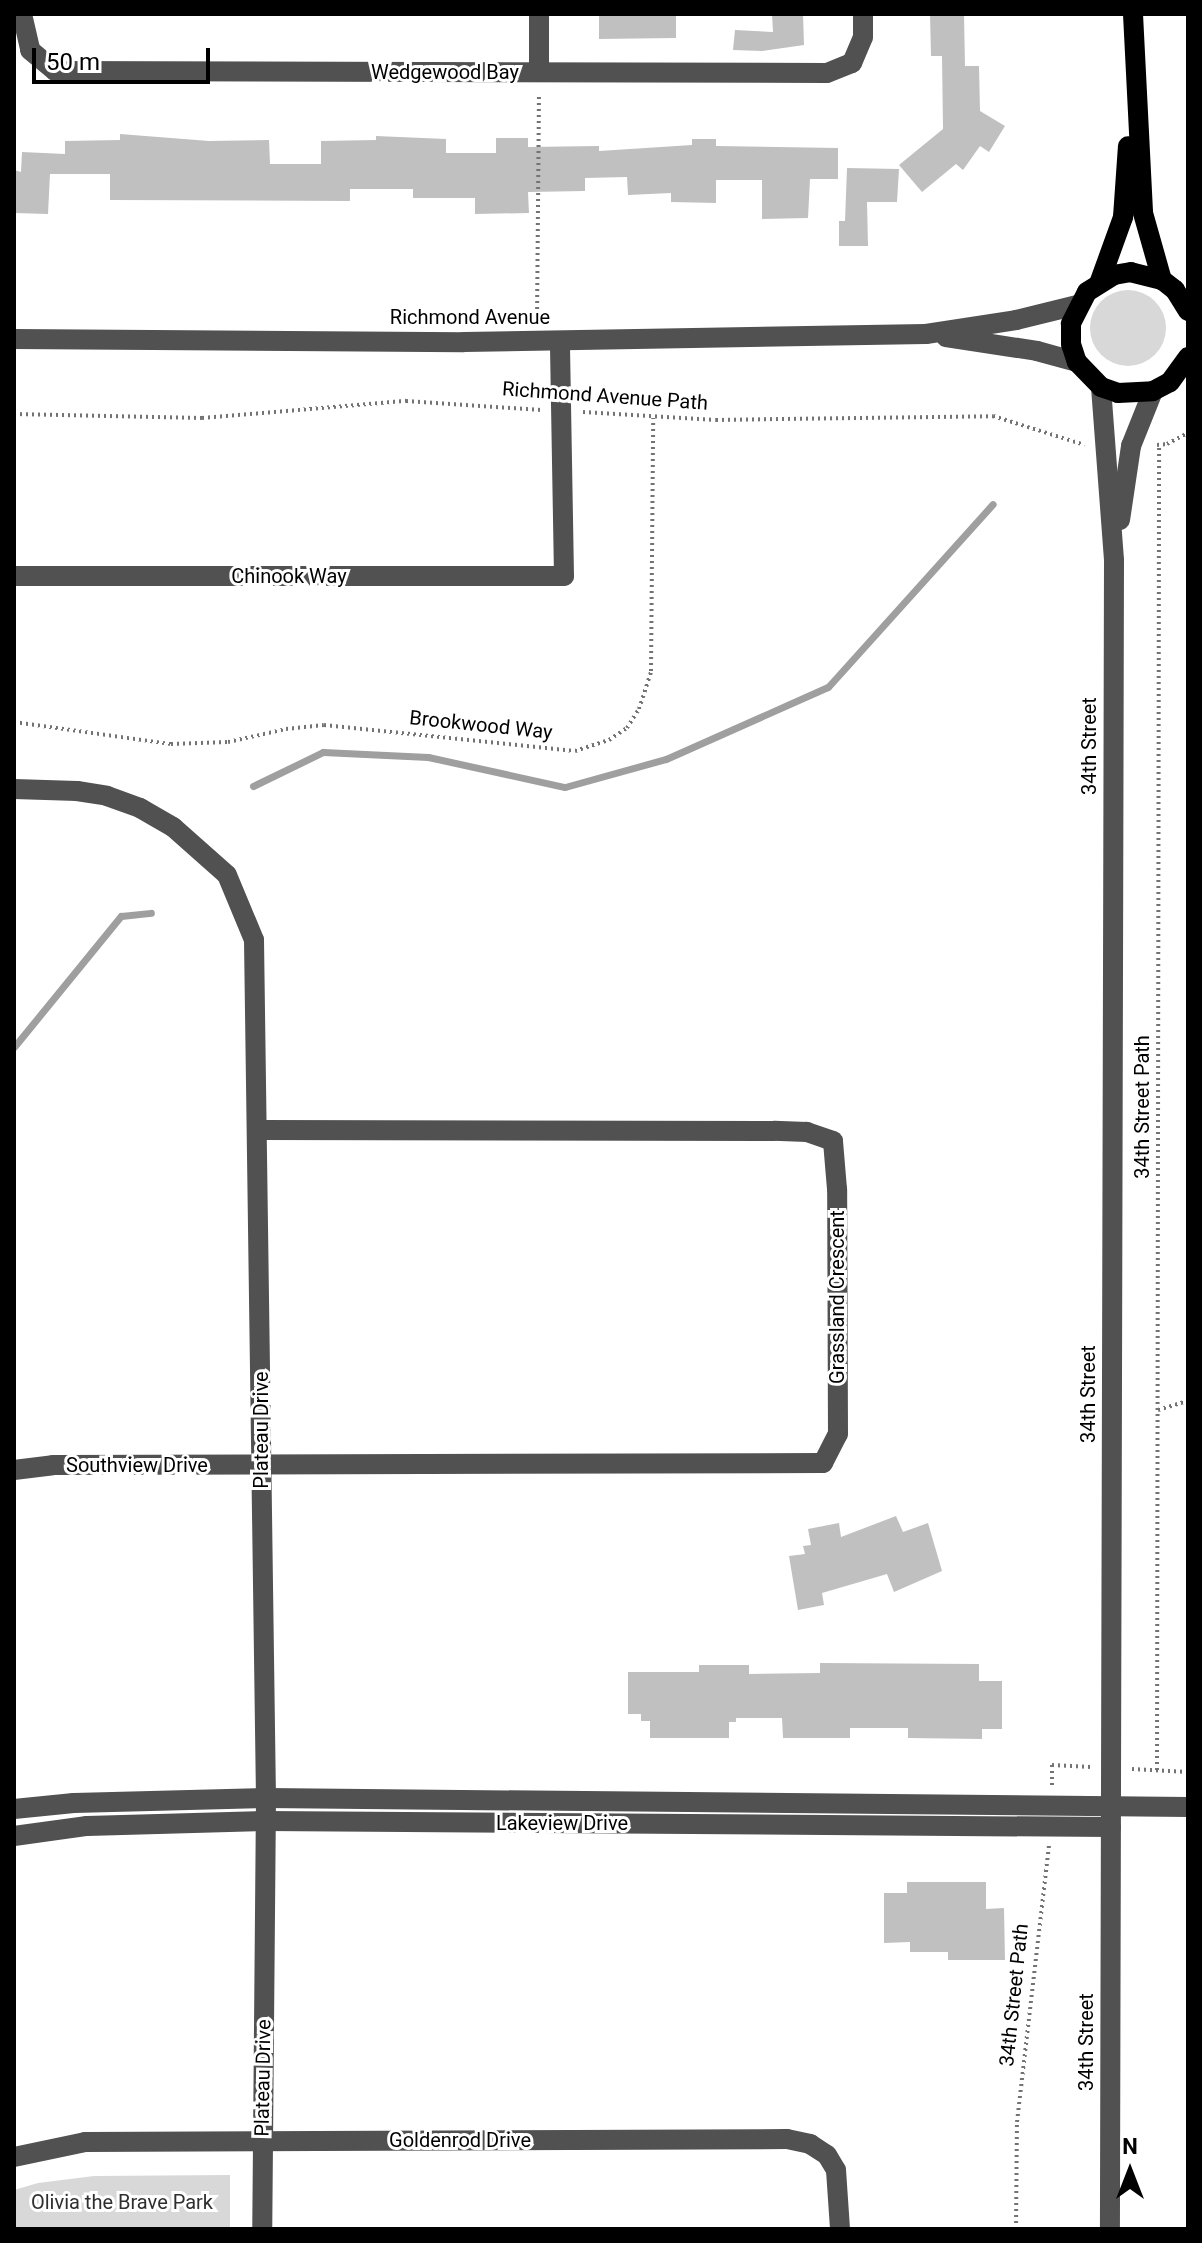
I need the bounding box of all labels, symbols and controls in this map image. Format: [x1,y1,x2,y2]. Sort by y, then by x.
scale bar [36,32,214,82]
text: 50 m [46,48,100,76]
street label: Wedgewood Bay [371,60,519,84]
street label: Richmond Avenue [390,305,550,329]
street label: Richmond Avenue Path [501,377,709,415]
street label: Chinook Way [231,564,347,588]
street label: 34th Street [1077,697,1101,795]
street label: Brookwood Way [408,706,554,744]
street label: 34th Street Path [1130,1035,1154,1179]
street label: Grassland Crescent [825,1210,849,1384]
street label: 34th Street [1076,1345,1100,1443]
street label: Plateau Drive [249,1371,273,1489]
street label: Southview Drive [66,1453,208,1477]
street label: Lakeview Drive [496,1811,628,1835]
street label: 34th Street Path [995,1922,1033,2068]
street label: 34th Street [1074,1993,1098,2091]
street label: Plateau Drive [250,2019,276,2137]
street label: Goldenrod Drive [389,2128,531,2152]
north arrow [1090,2131,1170,2211]
text: N [1122,2134,1138,2159]
park label: Olivia the Brave Park [31,2190,213,2214]

